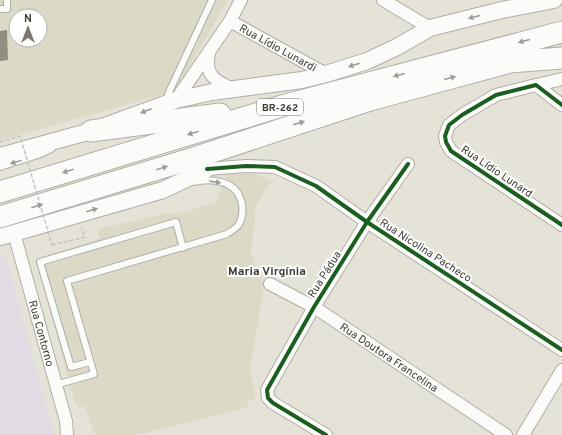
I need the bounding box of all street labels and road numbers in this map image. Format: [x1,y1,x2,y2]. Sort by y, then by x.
street label: Rua Lídio Lunardi [237,22,319,75]
road number: BR-262 [257,99,303,115]
street label: Rua Lídio Lunard [458,143,535,201]
street label: Rua Nicolina Pacheco [377,216,474,286]
street label: Rua Pádua [305,248,345,301]
street label: Rua Contorno [25,299,57,368]
street label: Rua Doutora Francelina [337,320,441,396]

